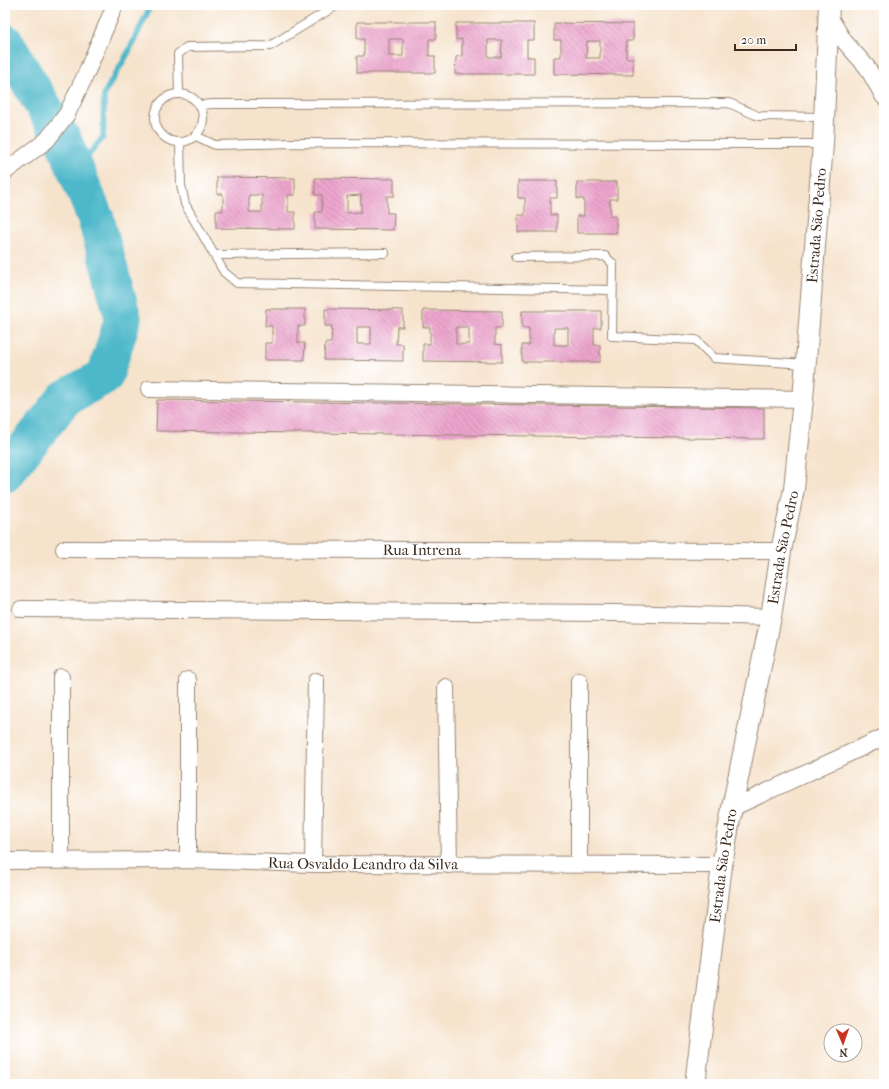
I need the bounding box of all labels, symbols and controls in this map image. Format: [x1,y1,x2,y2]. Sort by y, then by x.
scale bar [735,26,796,52]
text: 20 m [741,33,766,47]
street label: Estrada São Pedro [803,167,830,284]
street label: Estrada São Pedro [764,489,803,606]
street label: Rua Intrena [383,541,462,559]
street label: Estrada São Pedro [706,807,741,924]
street label: Rua Osvaldo Leandro da Silva [268,854,459,873]
north arrow [823,1023,863,1063]
text: N [838,1046,848,1059]

